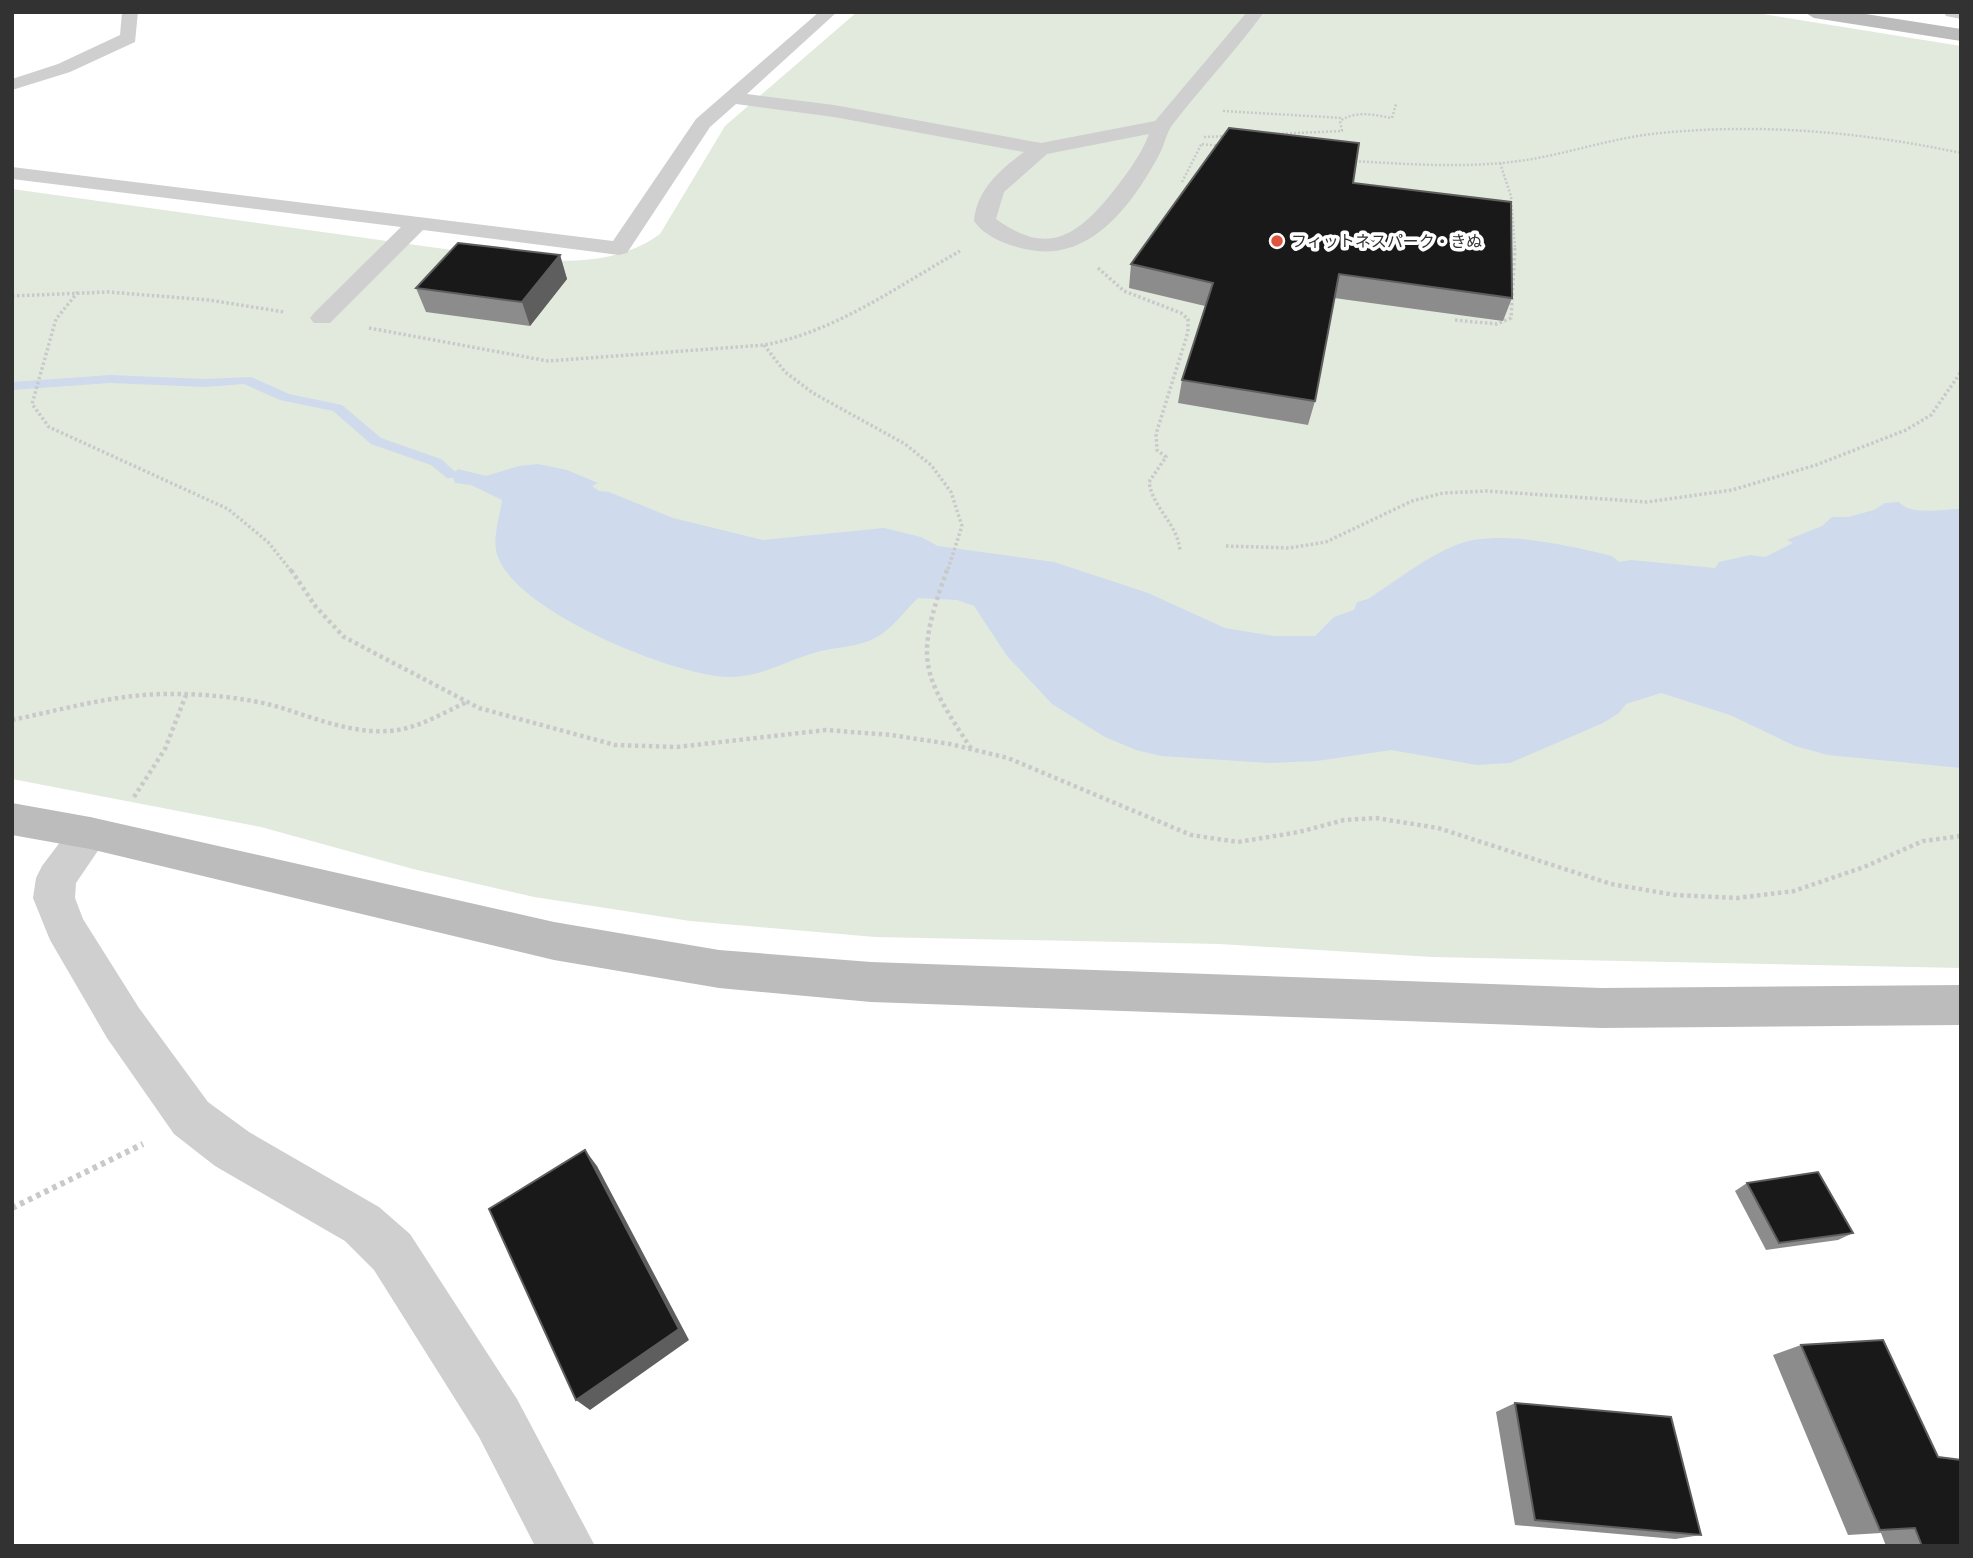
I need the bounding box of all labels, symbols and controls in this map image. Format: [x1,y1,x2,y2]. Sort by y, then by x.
place label: フィットネスパーク・きぬ [1291,232,1482,251]
marker: フィットネスパーク・きぬ [1269,233,1285,249]

